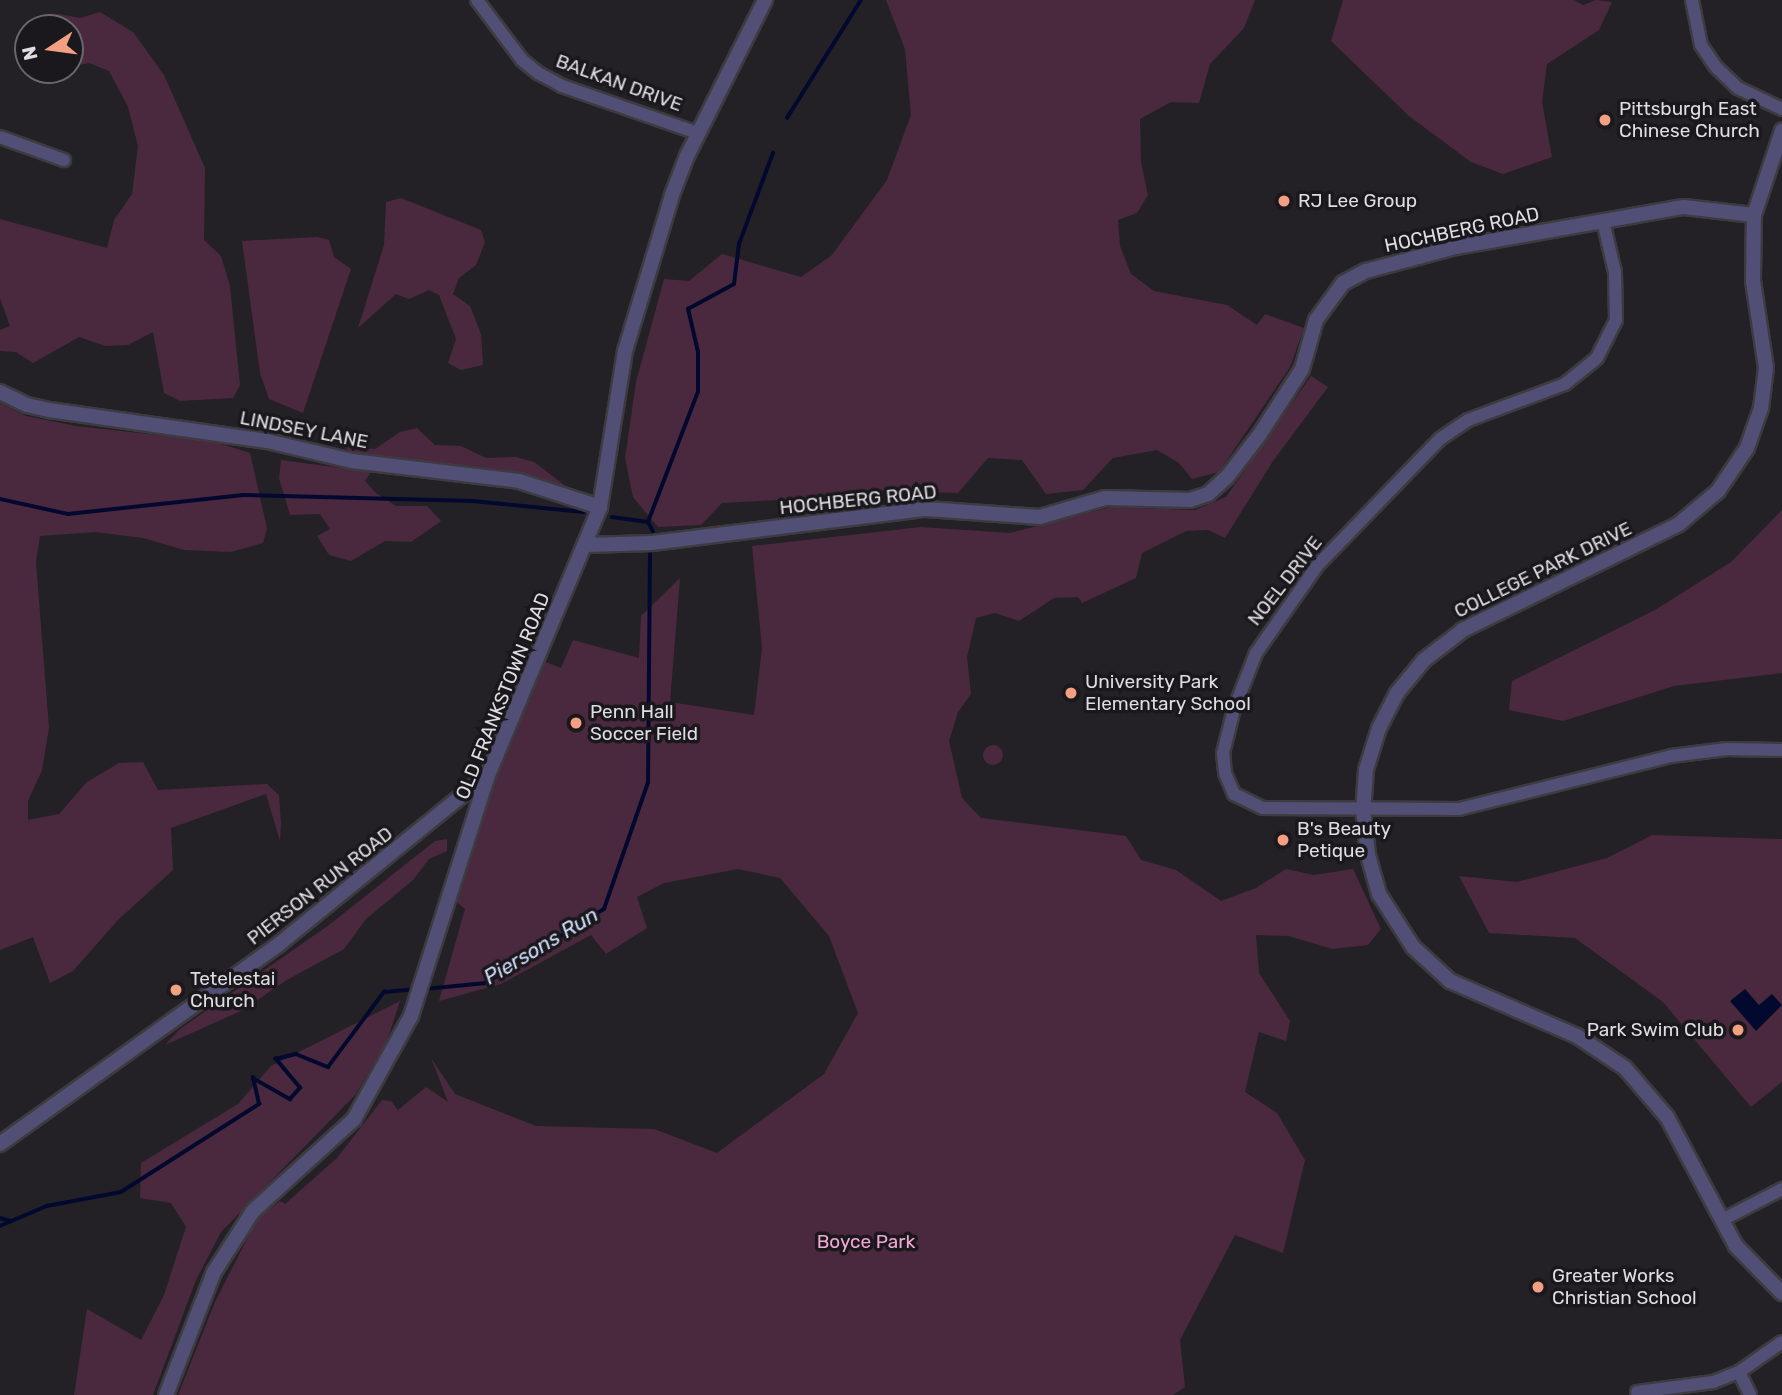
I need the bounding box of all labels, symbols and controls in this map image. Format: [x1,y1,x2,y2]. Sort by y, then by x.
north arrow [14,14,84,84]
text: N [17,44,43,63]
street label: BALKAN DRIVE [553,50,685,116]
place label: Pittsburgh East Chinese Church [1619,98,1760,142]
marker: Pittsburgh East Chinese Church [1597,112,1613,128]
place label: RJ Lee Group [1298,190,1417,212]
marker: RJ Lee Group [1276,193,1292,209]
street label: HOCHBERG ROAD [1382,202,1542,258]
street label: LINDSEY LANE [238,406,370,454]
street label: HOCHBERG ROAD [778,480,938,520]
street label: COLLEGE PARK DRIVE [1450,517,1636,623]
street label: NOEL DRIVE [1243,532,1327,630]
street label: OLD FRANKSTOWN ROAD [451,589,555,803]
place label: University Park Elementary School [1085,671,1251,715]
marker: University Park Elementary School [1063,685,1079,701]
place label: Penn Hall Soccer Field [590,701,698,745]
marker: Penn Hall Soccer Field [568,715,584,731]
place label: B's Beauty Petique [1297,818,1391,862]
street label: PIERSON RUN ROAD [243,822,397,950]
marker: B's Beauty Petique [1275,832,1291,848]
water label: Piersons Run [479,902,603,990]
place label: Tetelestai Church [190,968,275,1012]
marker: Tetelestai Church [168,982,184,998]
place label: Park Swim Club [1587,1019,1724,1041]
marker: Park Swim Club [1730,1022,1746,1038]
park label: Boyce Park [817,1231,915,1253]
place label: Greater Works Christian School [1552,1265,1697,1309]
marker: Greater Works Christian School [1530,1279,1546,1295]

